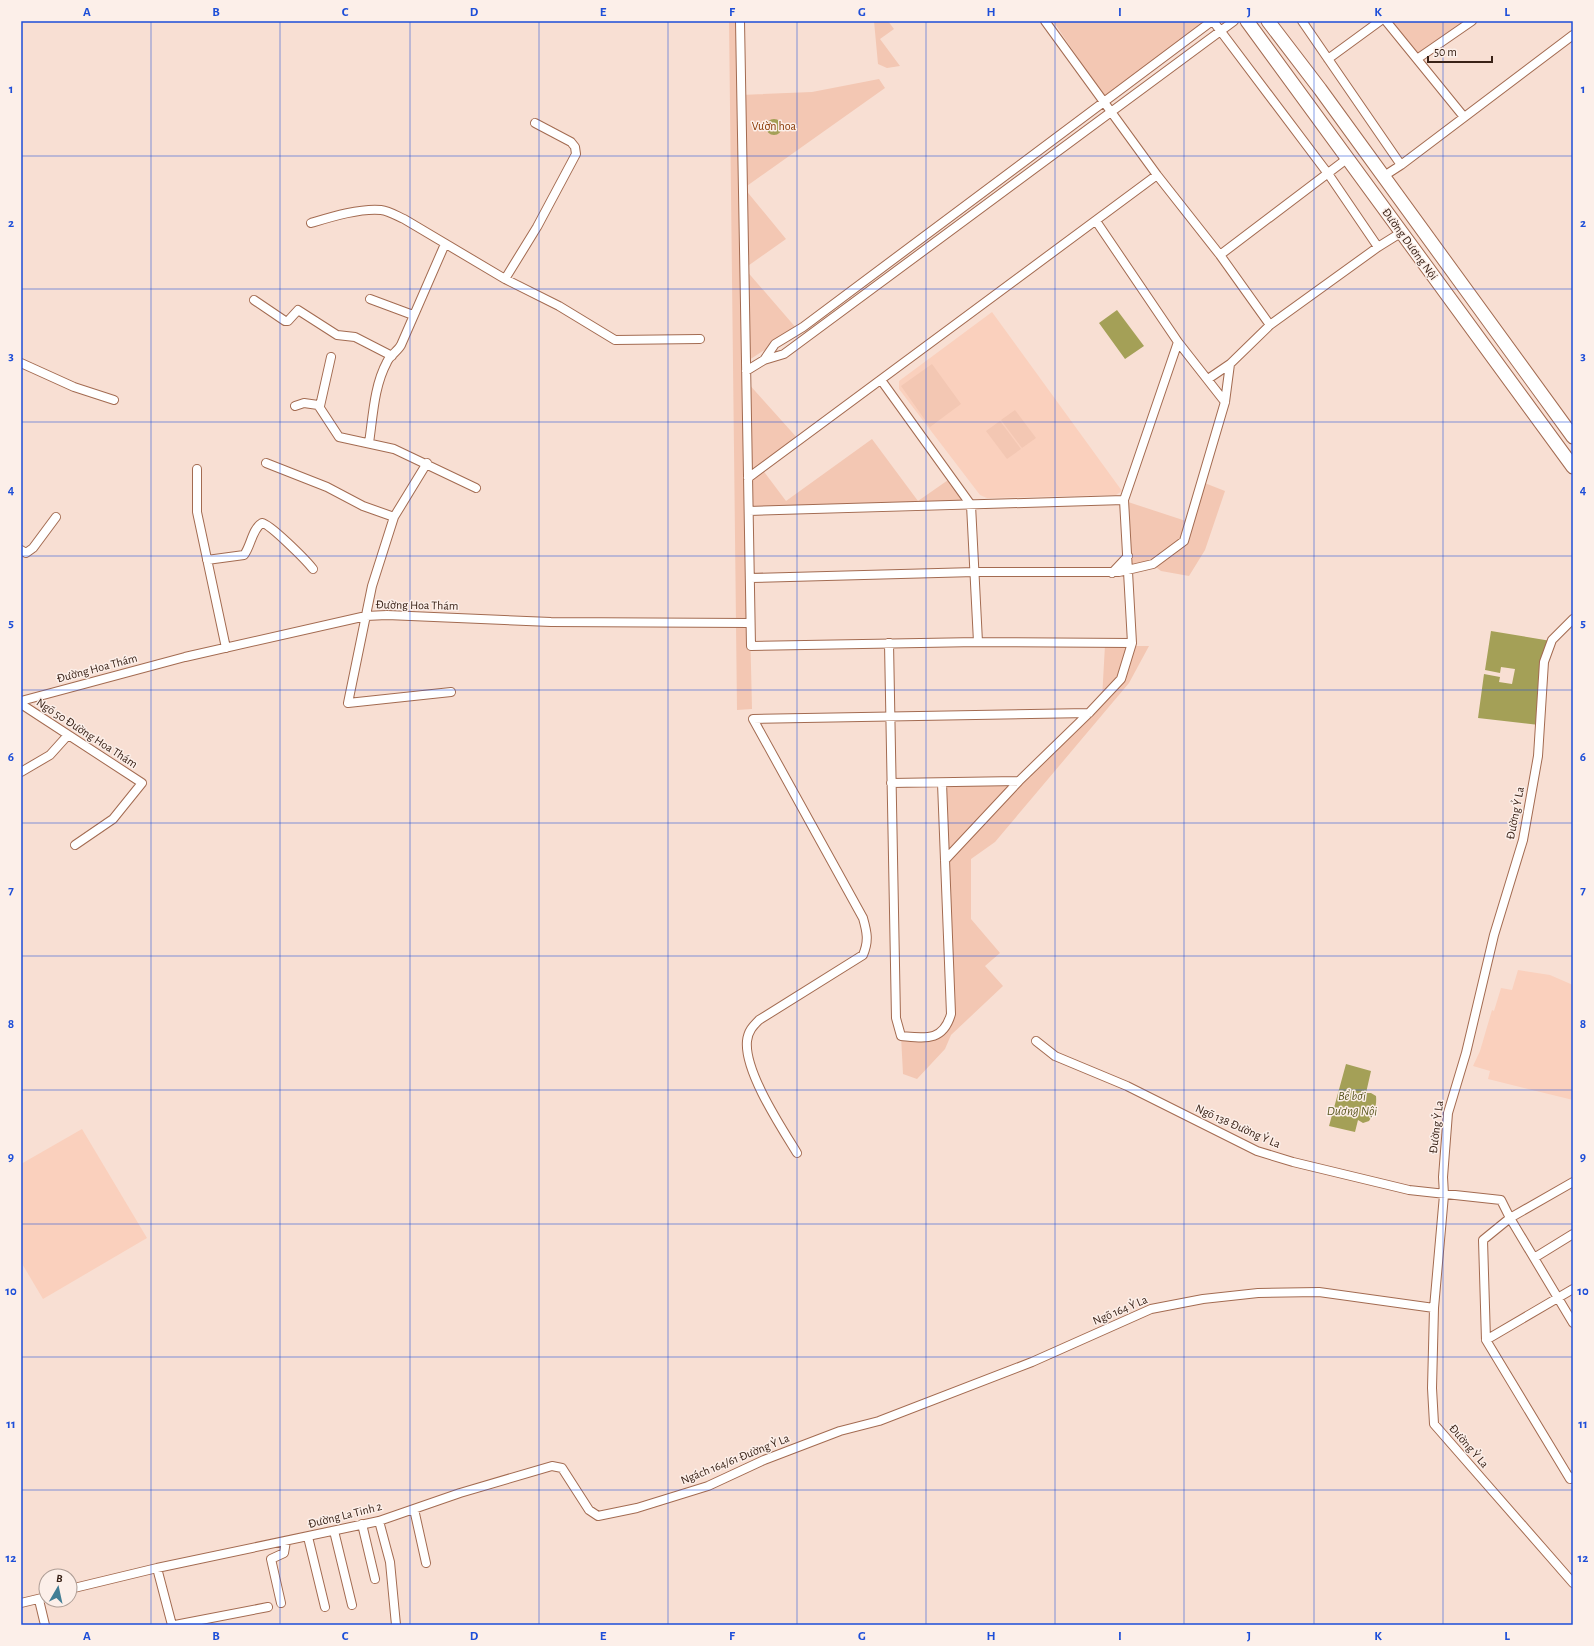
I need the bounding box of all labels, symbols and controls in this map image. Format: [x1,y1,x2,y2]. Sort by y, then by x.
text: A [83,6,91,19]
text: B [212,6,220,19]
text: C [342,6,349,19]
text: D [470,6,479,19]
text: E [600,6,607,19]
text: F [729,6,736,19]
text: G [858,6,866,19]
text: H [986,6,996,19]
text: I [1118,6,1122,19]
text: J [1247,6,1251,19]
text: K [1374,6,1382,19]
text: L [1504,6,1510,19]
scale bar [1428,38,1492,64]
text: 50 m [1434,46,1457,58]
text: 1 [9,83,13,96]
text: 1 [1581,83,1585,96]
park label: Vườn hoa [752,120,797,132]
street label: Đường Dương Nội [1380,206,1440,282]
text: 2 [8,217,14,230]
text: 2 [1580,217,1586,230]
text: 3 [8,350,14,363]
text: 3 [1580,350,1586,363]
text: 4 [8,484,15,497]
text: 4 [1580,484,1587,497]
street label: Đường Hoa Thám [376,598,458,612]
text: 5 [8,617,14,630]
text: 5 [1580,617,1586,630]
street label: Đường Hoa Thám [55,651,139,685]
street label: Ngõ 50 Đường Hoa Thám [34,696,140,770]
text: 6 [8,751,14,764]
text: 6 [1580,751,1586,764]
street label: Đường Ỷ La [1502,785,1526,840]
text: 7 [8,884,14,897]
text: 7 [1580,884,1586,897]
text: 8 [8,1018,14,1031]
text: 8 [1580,1018,1586,1031]
water label: Bể bơi Dương Nội [1327,1089,1377,1118]
street label: Đường Ỷ La [1425,1099,1445,1154]
street label: Ngõ 138 Đường Ỷ La [1194,1100,1283,1150]
text: 9 [8,1151,14,1164]
text: 9 [1580,1151,1586,1164]
text: 10 [5,1285,17,1298]
text: 10 [1577,1285,1589,1298]
street label: Ngõ 164 Ỷ La [1090,1291,1149,1327]
text: 11 [6,1418,16,1431]
text: 11 [1578,1418,1588,1431]
street label: Đường Ỷ La [1447,1421,1493,1470]
street label: Ngách 164/61 Đường Ỷ La [678,1430,791,1486]
street label: Đường La Tinh 2 [307,1500,384,1530]
text: 12 [6,1552,16,1565]
text: 12 [1578,1552,1588,1565]
north arrow [38,1568,78,1608]
text: B [55,1573,64,1585]
text: A [83,1630,91,1643]
text: B [212,1630,220,1643]
text: C [342,1630,349,1643]
text: D [470,1630,479,1643]
text: E [600,1630,607,1643]
text: F [729,1630,736,1643]
text: G [858,1630,866,1643]
text: H [986,1630,996,1643]
text: I [1118,1630,1122,1643]
text: J [1247,1630,1251,1643]
text: K [1374,1630,1382,1643]
text: L [1504,1630,1510,1643]

